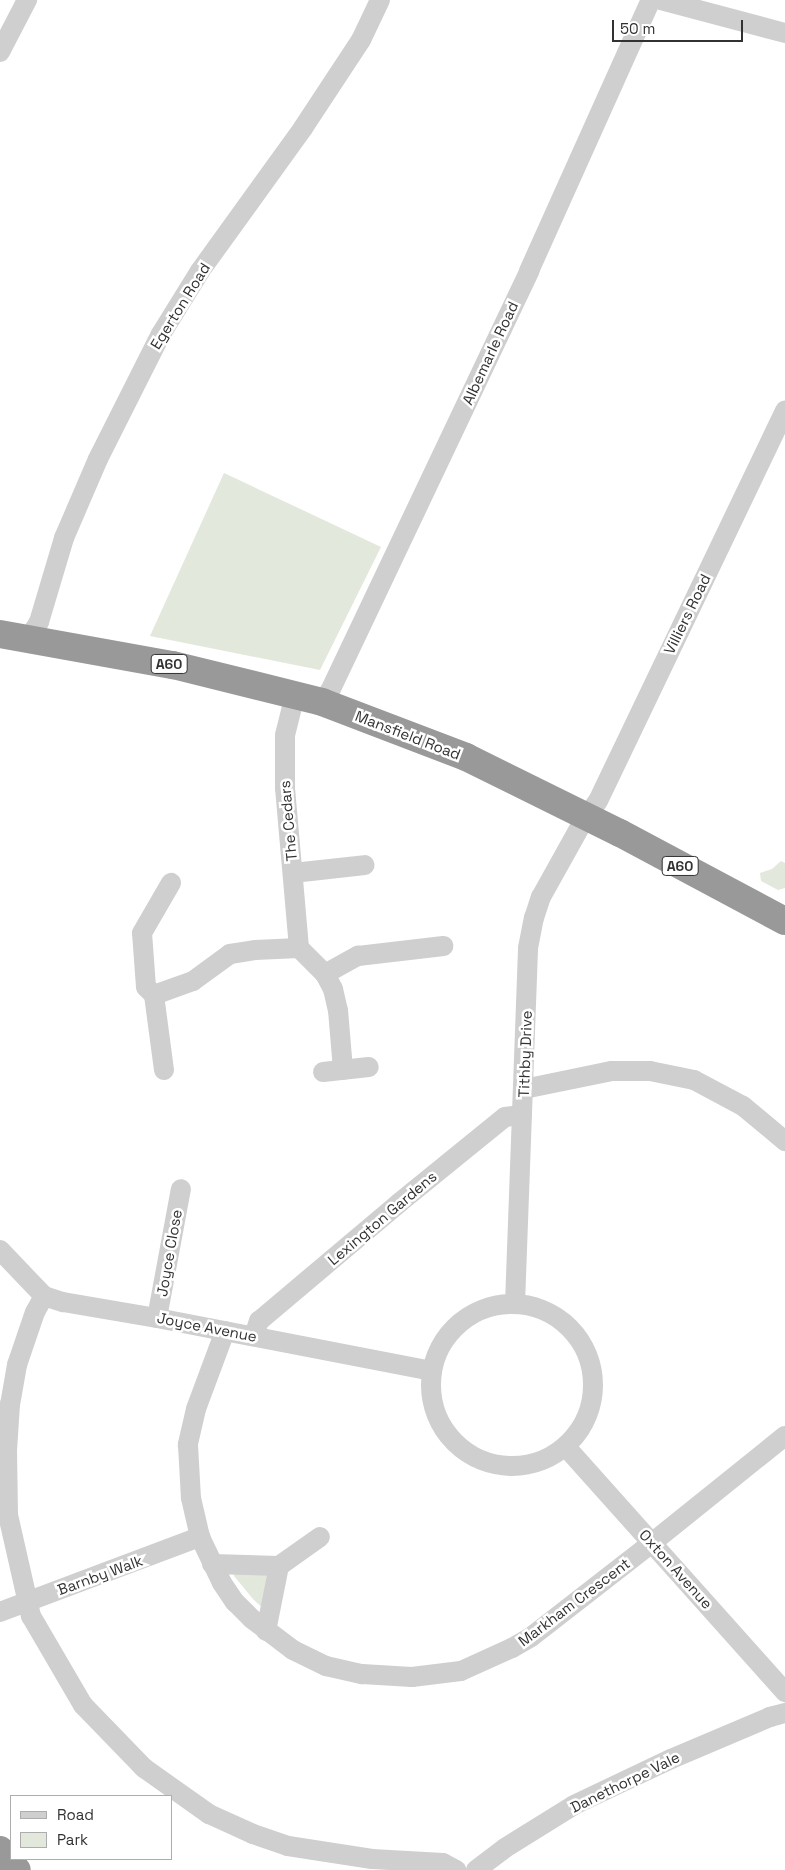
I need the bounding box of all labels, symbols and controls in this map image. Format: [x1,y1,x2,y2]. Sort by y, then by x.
scale bar [615,10,746,42]
text: 50 m [620,19,655,38]
street label: Egerton Road [146,260,214,352]
street label: Albemarle Road [458,298,522,408]
street label: Villiers Road [660,571,714,657]
road number: A60 [150,652,188,676]
street label: Mansfield Road [353,707,463,763]
street label: The Cedars [276,780,300,862]
road number: A60 [661,854,699,878]
street label: Tithby Drive [514,1010,536,1098]
street label: Lexington Gardens [324,1167,440,1269]
street label: Joyce Close [152,1208,186,1298]
street label: Joyce Avenue [155,1308,259,1346]
street label: Oxton Avenue [636,1526,716,1612]
street label: Barnby Walk [55,1551,145,1599]
street label: Markham Crescent [515,1554,633,1650]
street label: Danethorpe Vale [567,1748,683,1816]
legend [10,1795,172,1860]
text: Road [57,1805,94,1824]
text: Park [57,1830,88,1849]

